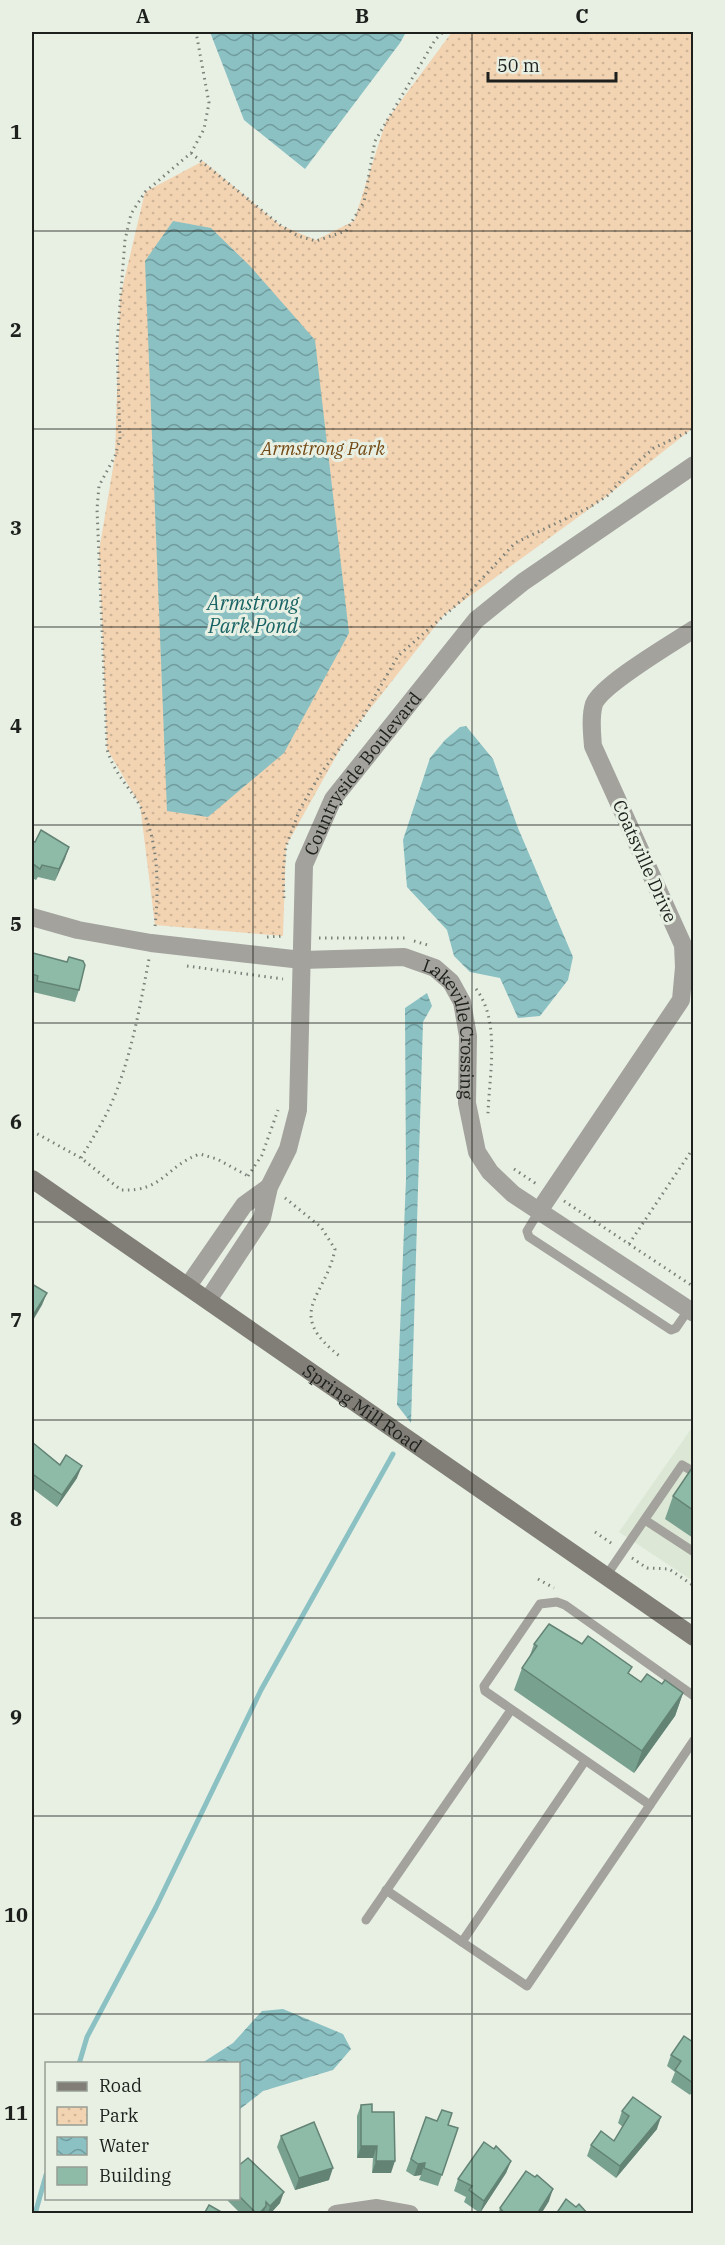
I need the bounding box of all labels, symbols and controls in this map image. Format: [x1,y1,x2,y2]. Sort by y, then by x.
text: A [136,2,150,29]
text: B [355,2,369,29]
text: C [575,2,589,29]
scale bar [488,45,616,83]
text: 50 m [497,54,540,77]
text: 1 [10,118,22,145]
text: 2 [10,316,22,343]
park label: Armstrong Park [260,437,386,460]
text: 3 [10,514,22,541]
water label: Armstrong Park Pond [205,589,300,639]
street label: Countryside Boulevard [298,687,426,859]
text: 4 [10,712,22,739]
street label: Coatsville Drive [608,796,682,926]
text: 5 [10,910,22,937]
street label: Lakeville Crossing [420,953,480,1100]
text: 6 [10,1108,22,1135]
text: 7 [10,1306,22,1333]
street label: Spring Mill Road [298,1358,427,1457]
text: 8 [10,1505,22,1532]
text: 9 [10,1703,22,1730]
text: 10 [4,1901,28,1928]
legend [45,2062,240,2200]
text: Road [99,2074,142,2097]
text: 11 [4,2099,28,2126]
text: Park [99,2104,139,2127]
text: Water [99,2134,149,2157]
text: Building [99,2164,171,2187]

